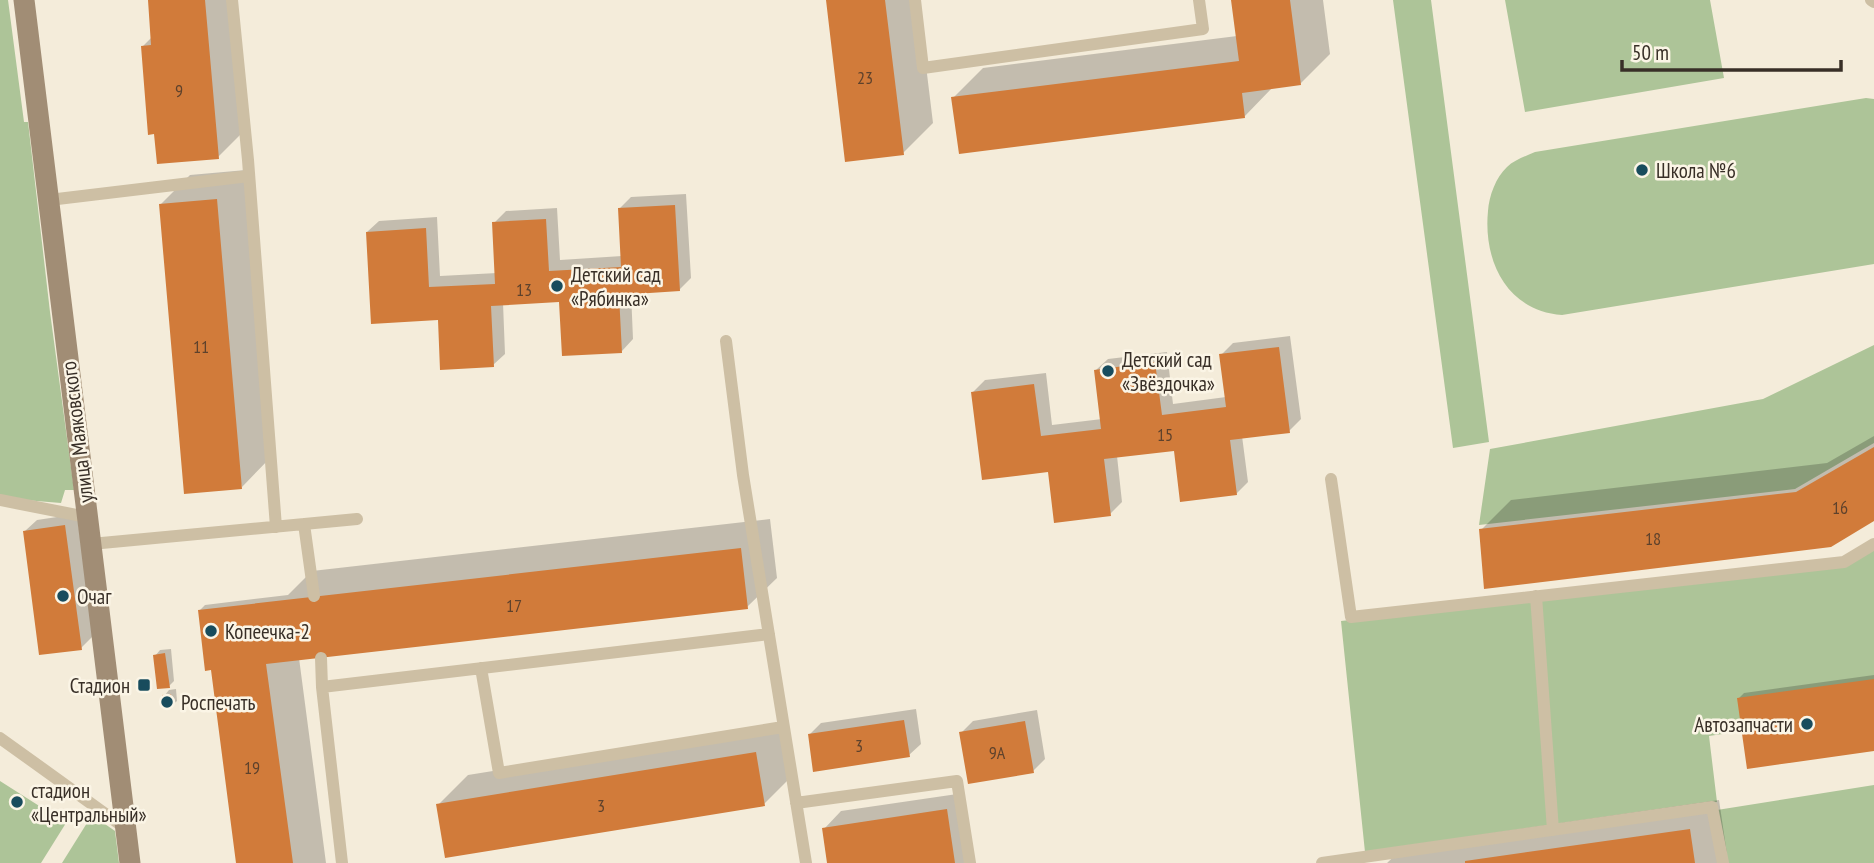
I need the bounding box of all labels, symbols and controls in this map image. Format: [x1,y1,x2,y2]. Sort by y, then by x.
scale bar [1622,28,1841,72]
text: 50 m [1632,39,1669,66]
house number: 23 [857,66,873,89]
house number: 9 [175,79,183,102]
place label: Школа №6 [1656,157,1736,184]
marker: Школа №6 [1634,162,1650,178]
place label: Детский сад «Рябинка» [571,261,661,312]
house number: 13 [516,278,532,301]
marker: Детский сад «Рябинка» [549,278,565,294]
house number: 11 [193,335,209,358]
place label: Детский сад «Звёздочка» [1122,346,1215,397]
street label: улица Маяковского [55,360,99,504]
marker: Детский сад «Звёздочка» [1100,363,1116,379]
house number: 15 [1157,423,1173,446]
house number: 16 [1832,496,1848,519]
house number: 18 [1645,527,1661,550]
place label: Очаг [77,583,112,610]
marker: Очаг [55,588,71,604]
house number: 17 [506,594,522,617]
place label: Копеечка-2 [225,618,310,645]
marker: Копеечка-2 [203,623,219,639]
place label: Стадион [70,672,130,699]
marker: Стадион [136,677,152,693]
place label: Роспечать [181,689,256,716]
marker: Роспечать [159,694,175,710]
place label: Автозапчасти [1694,711,1793,738]
marker: Автозапчасти [1799,716,1815,732]
house number: 3 [855,734,863,757]
house number: 9А [989,741,1006,764]
house number: 19 [244,756,260,779]
place label: стадион «Центральный» [31,777,147,828]
marker: стадион «Центральный» [9,794,25,810]
house number: 3 [597,794,605,817]

